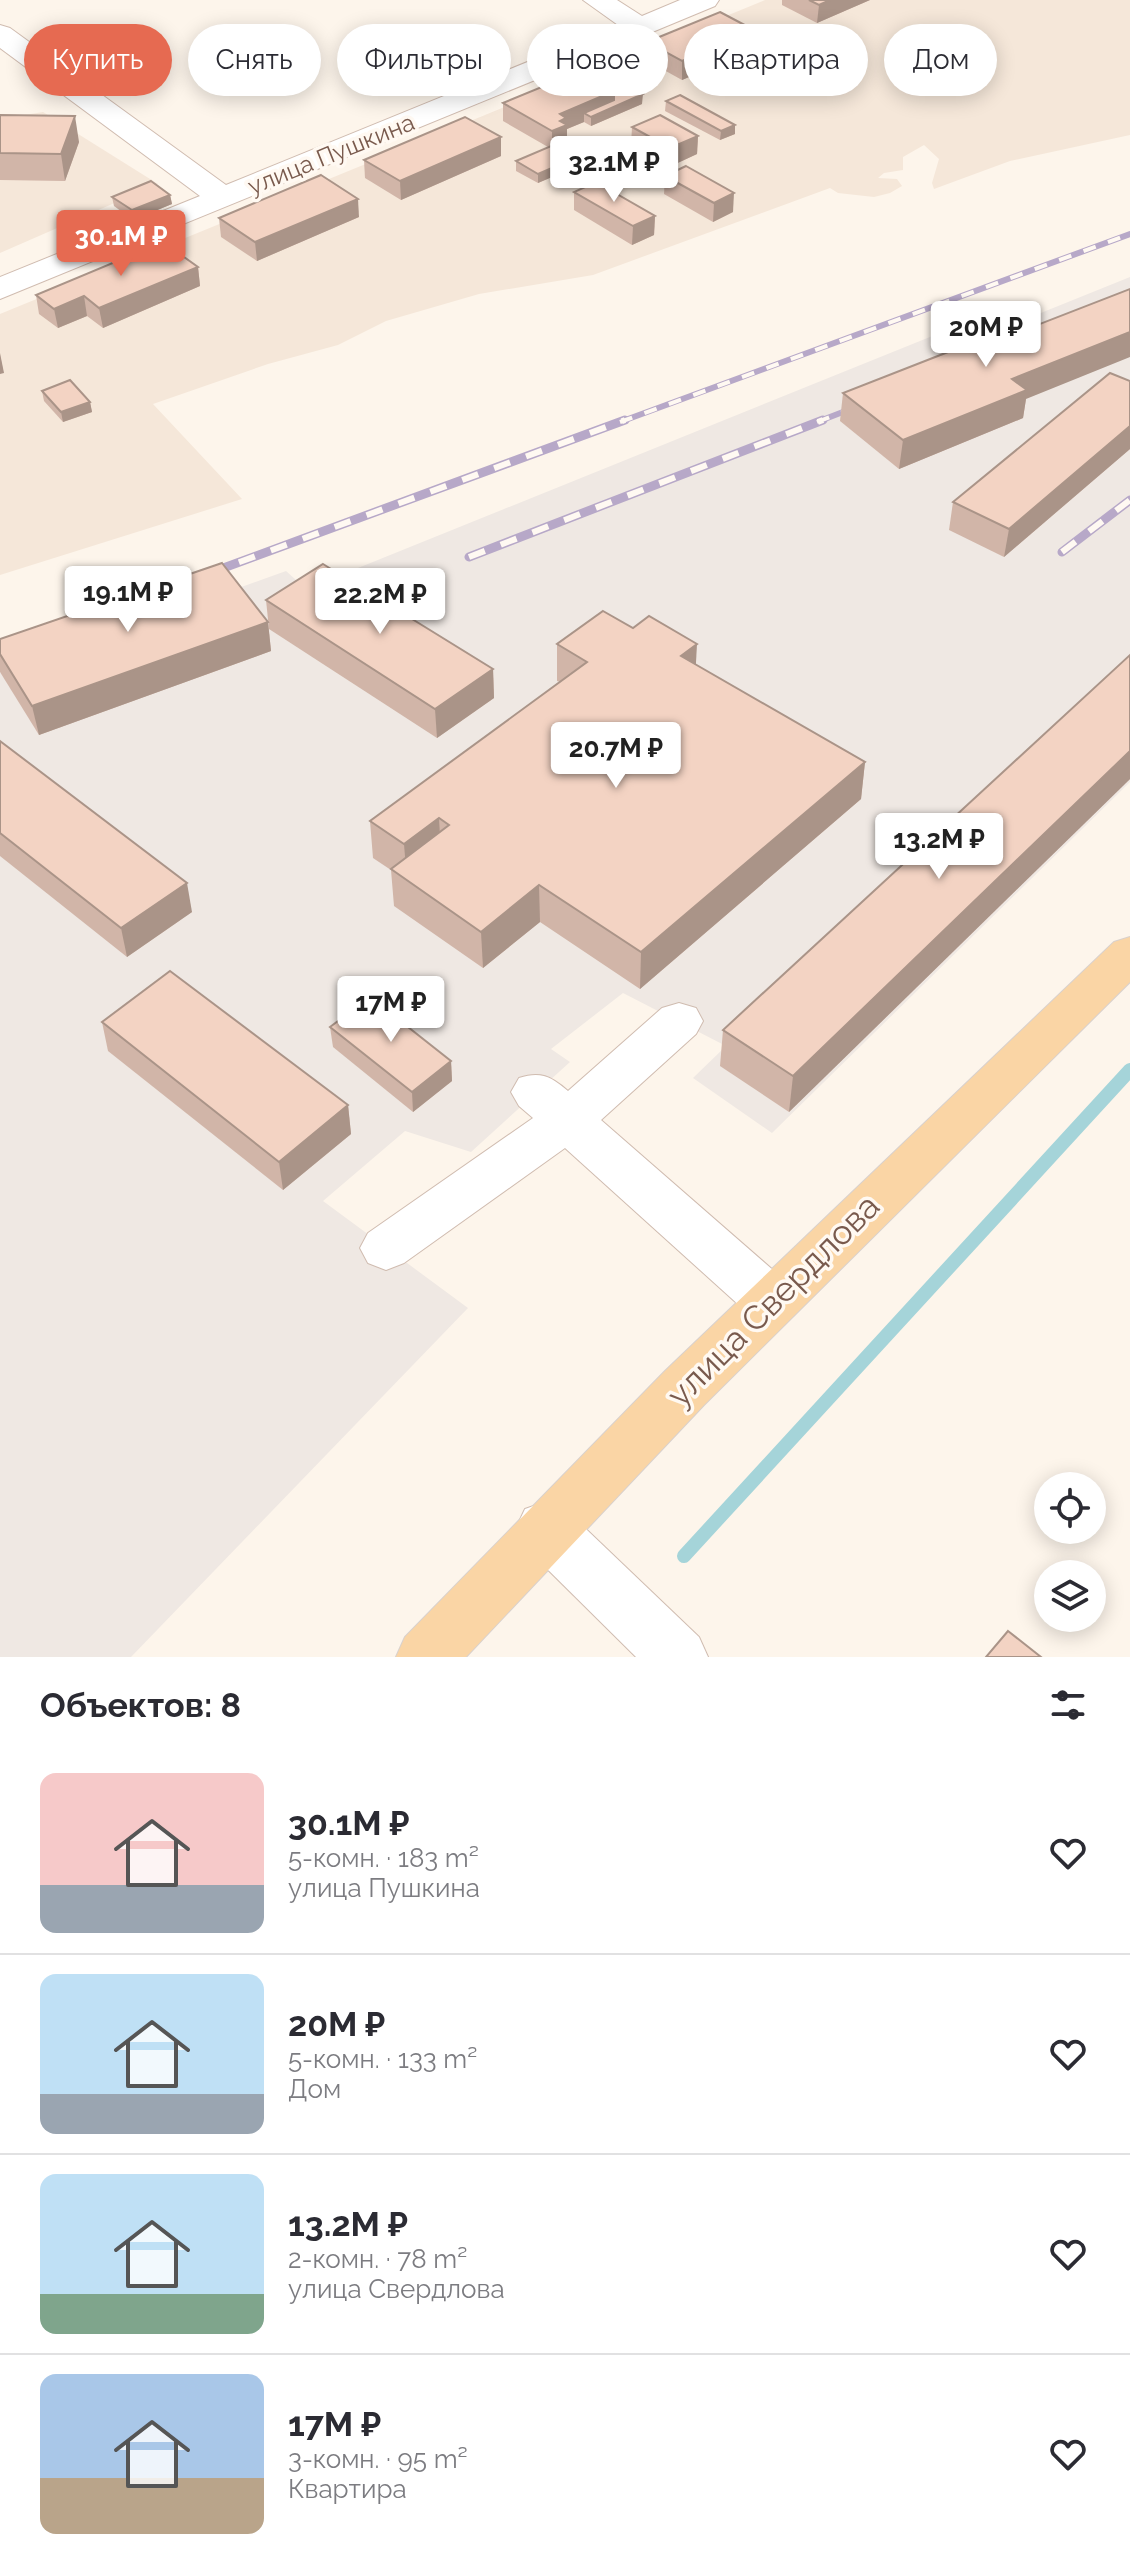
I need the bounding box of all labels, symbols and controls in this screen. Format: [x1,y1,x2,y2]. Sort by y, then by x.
chip: Купить [24,24,172,96]
chip: Снять [188,24,321,96]
chip: Фильтры [337,24,511,96]
chip: Новое [527,24,668,96]
chip: Квартира [684,24,868,96]
chip: Дом [884,24,997,96]
street label: улица Пушкина [243,107,419,201]
pin: 32.1M ₽ [540,136,688,204]
text: 32.1M ₽ [568,147,660,177]
pin: 30.1M ₽ [47,210,195,278]
text: 30.1M ₽ [74,221,168,251]
pin: 20M ₽ [930,301,1042,369]
text: 20M ₽ [949,312,1023,342]
pin: 19.1M ₽ [54,566,202,634]
pin: 22.2M ₽ [306,568,454,636]
text: 19.1M ₽ [83,577,173,607]
text: 22.2M ₽ [333,579,427,609]
pin: 20.7M ₽ [542,722,690,790]
text: 20.7M ₽ [569,733,663,763]
pin: 13.2M ₽ [865,813,1013,881]
text: 13.2M ₽ [893,824,985,854]
pin: 17M ₽ [335,976,447,1044]
text: 17M ₽ [355,987,427,1017]
street label: улица Свердлова [659,1186,887,1414]
map controls [1034,1472,1106,1632]
button: locate [1034,1472,1106,1544]
button: layers [1034,1560,1106,1632]
icon: filters [1046,1683,1090,1727]
text: Объектов: 8 [40,1685,241,1725]
text: 30.1M ₽ [288,1803,410,1843]
icon: home [104,1805,200,1901]
icon: heart [1046,1831,1090,1875]
text: 5-комн. · 183 m² [288,1843,479,1873]
text: улица Пушкина [288,1873,480,1903]
text: 20M ₽ [288,2004,385,2044]
icon: home [104,2006,200,2102]
icon: heart [1046,2032,1090,2076]
text: 5-комн. · 133 m² [288,2044,477,2074]
text: Дом [288,2074,341,2104]
text: 13.2M ₽ [288,2204,408,2244]
icon: home [104,2206,200,2302]
icon: heart [1046,2232,1090,2276]
text: 2-комн. · 78 m² [288,2244,467,2274]
text: улица Свердлова [288,2274,505,2304]
text: 17M ₽ [288,2404,381,2444]
icon: home [104,2406,200,2502]
icon: heart [1046,2432,1090,2476]
text: 3-комн. · 95 m² [288,2444,468,2474]
text: Квартира [288,2474,407,2504]

